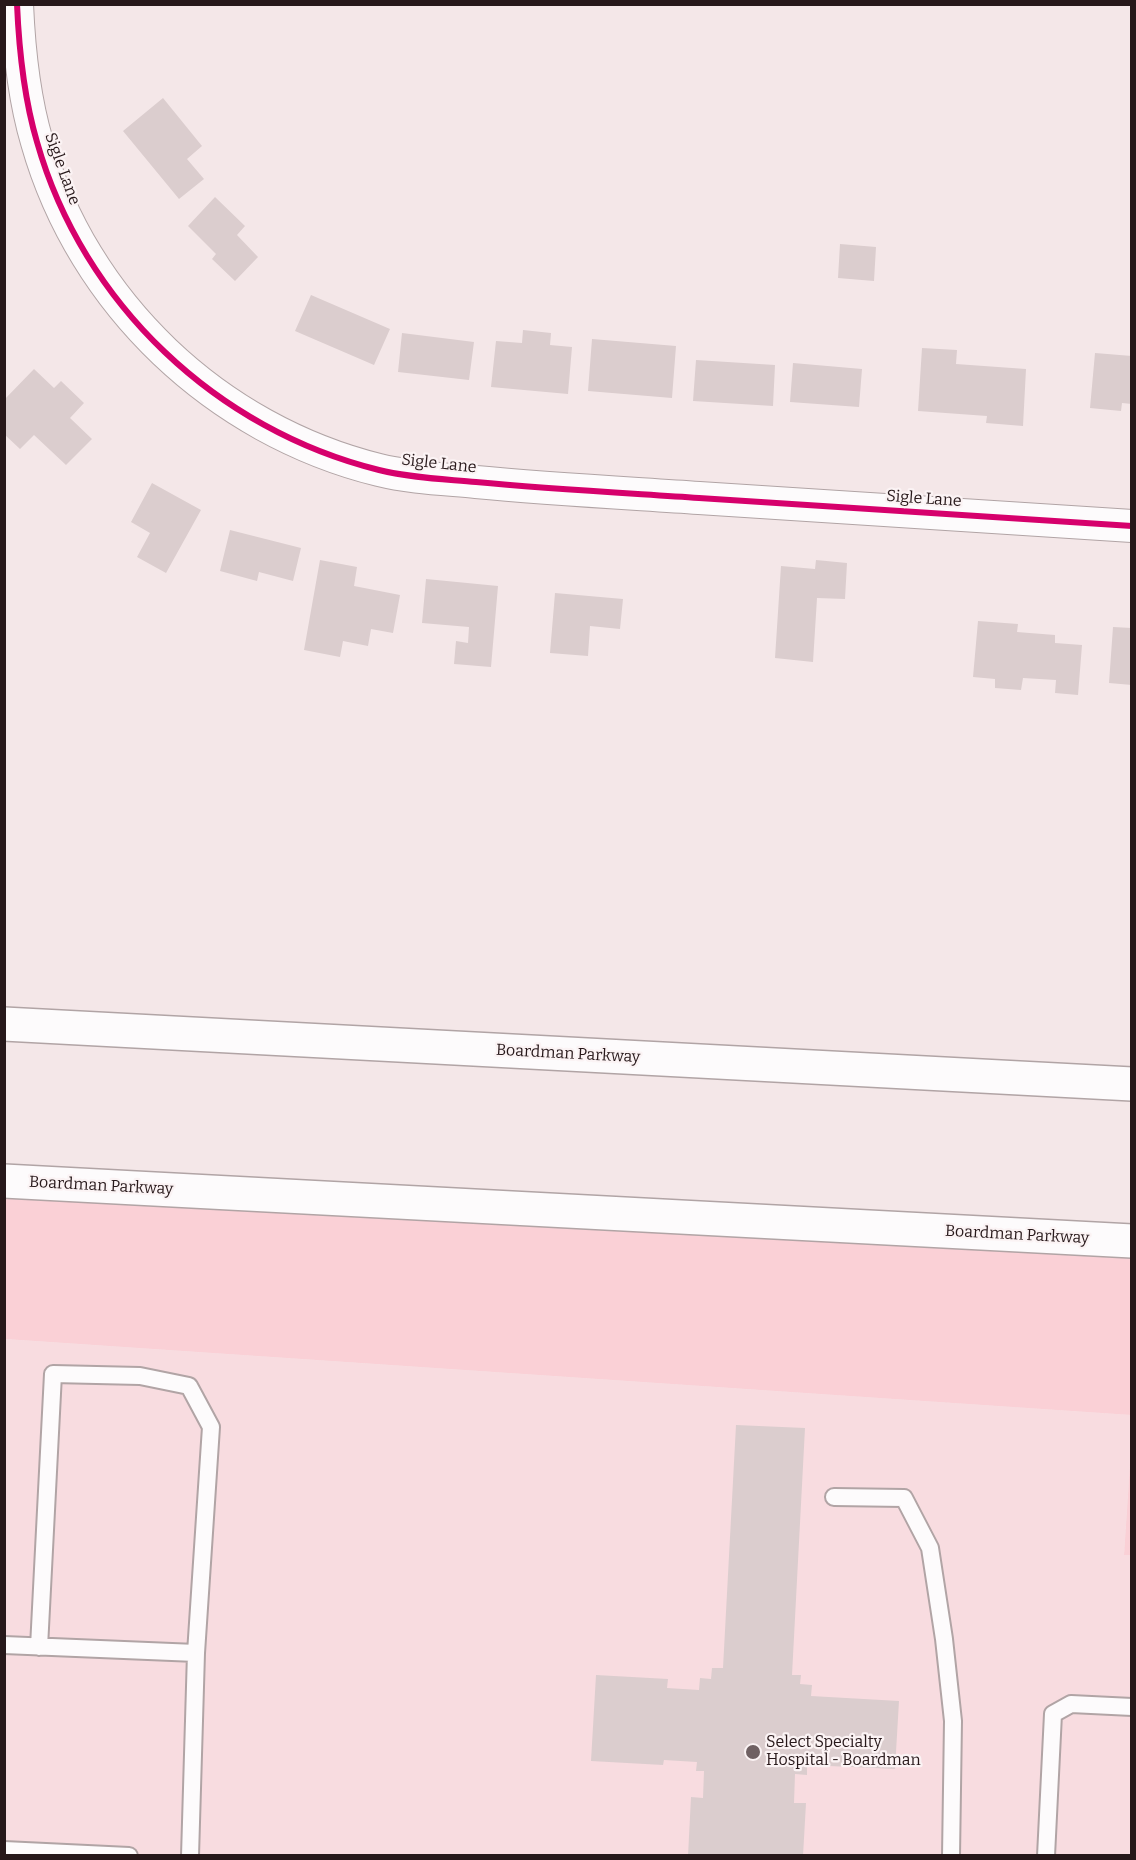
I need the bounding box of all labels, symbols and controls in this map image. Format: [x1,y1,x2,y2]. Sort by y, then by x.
street label: Sigle Lane [40,130,84,208]
street label: Sigle Lane [400,451,478,477]
street label: Sigle Lane [886,487,962,511]
street label: Boardman Parkway [495,1041,641,1067]
street label: Boardman Parkway [28,1173,174,1199]
street label: Boardman Parkway [944,1222,1090,1248]
place label: Select Specialty Hospital - Boardman [766,1733,921,1771]
marker: Select Specialty Hospital - Boardman [744,1743,762,1761]

